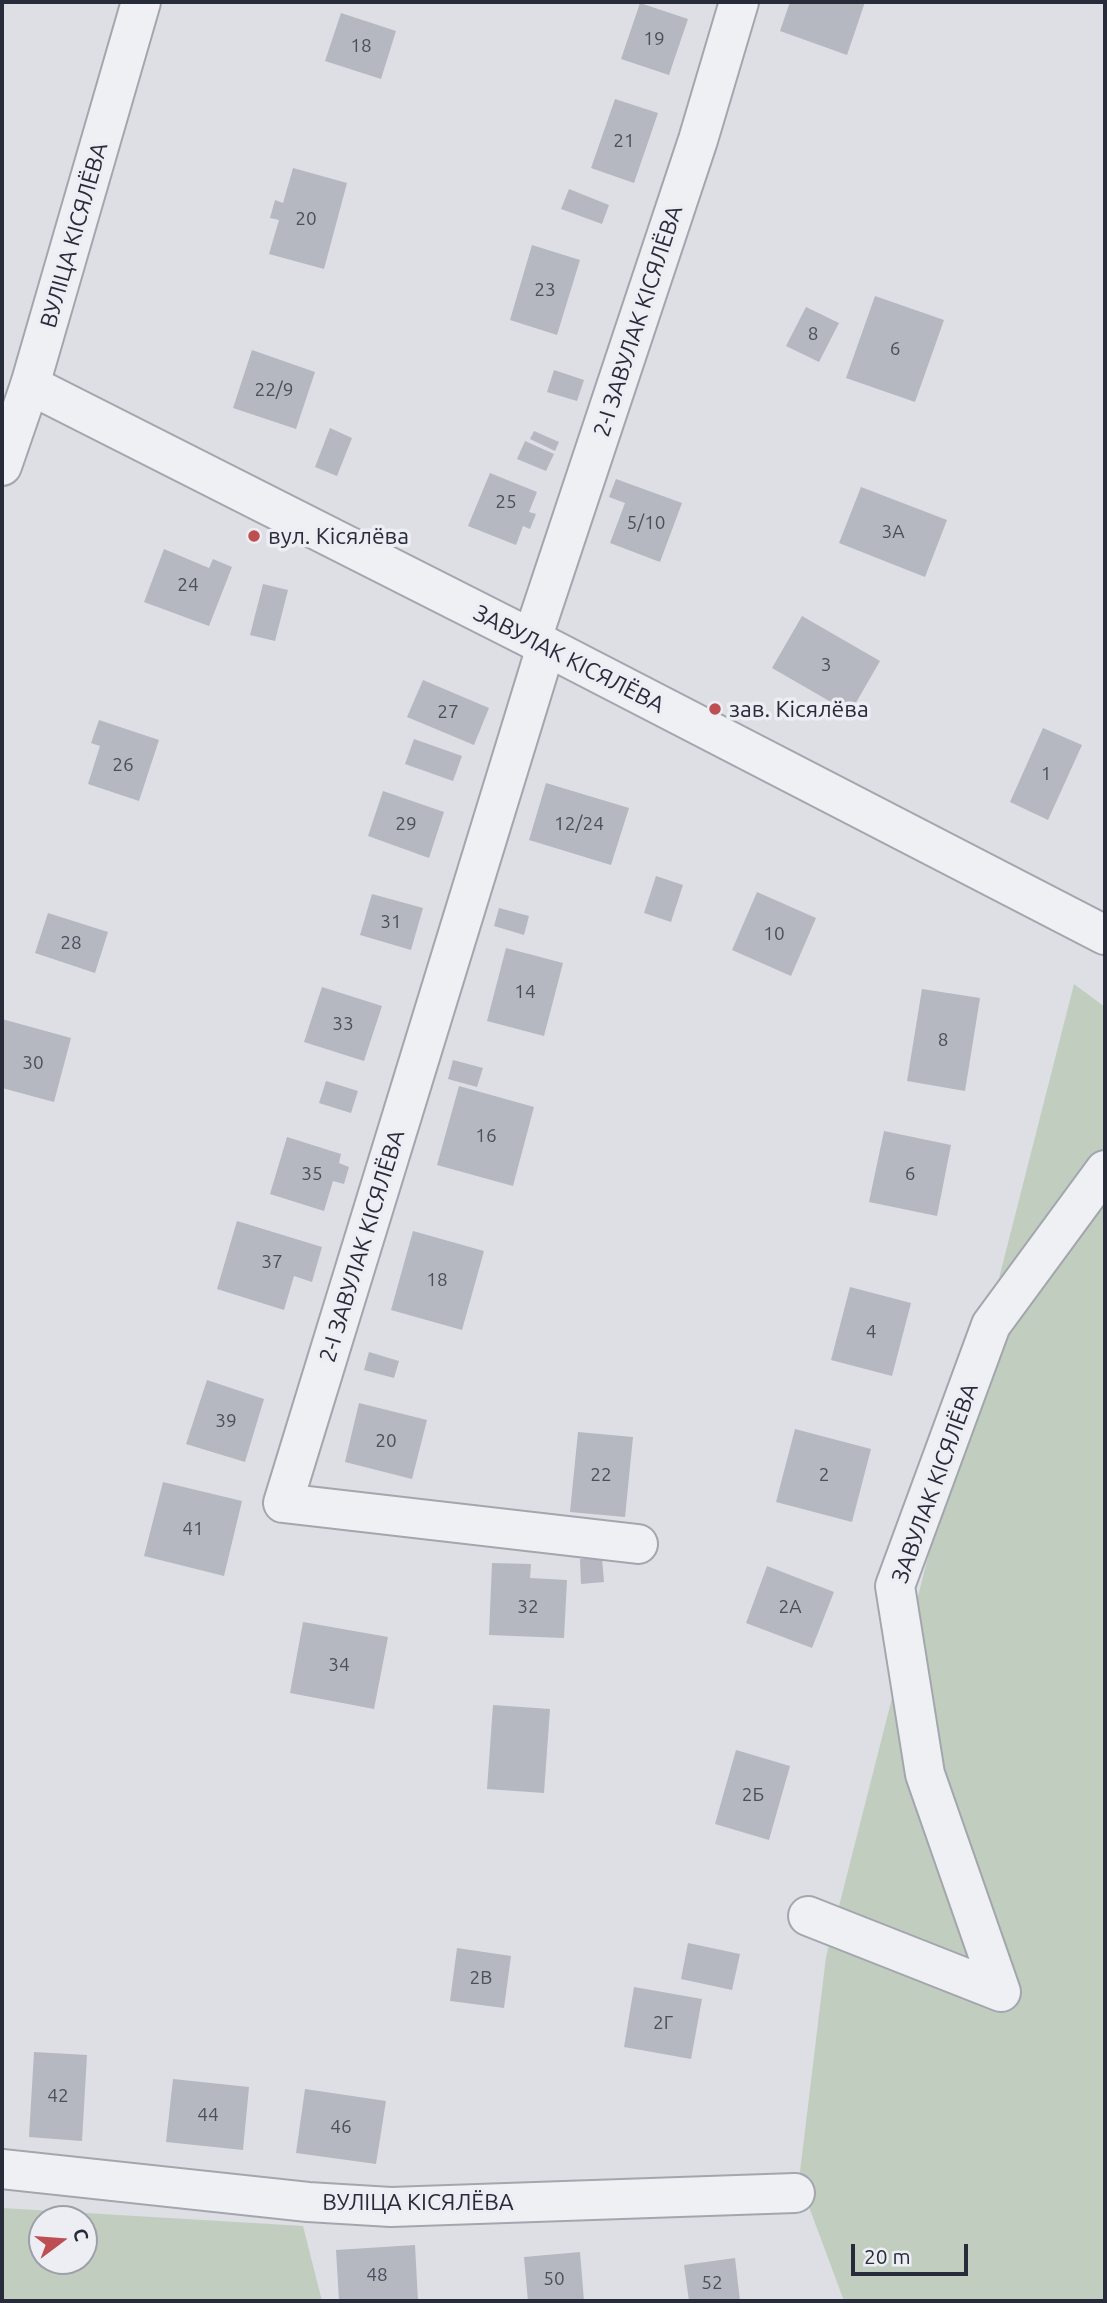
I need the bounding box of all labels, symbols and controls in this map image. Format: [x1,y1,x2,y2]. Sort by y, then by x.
house number: 19 [643,28,665,50]
house number: 18 [350,35,372,57]
house number: 21 [613,130,635,152]
street label: ВУЛІЦА КІСЯЛЁВА [34,139,114,331]
street label: 2-І ЗАВУЛАК КІСЯЛЁВА [588,202,688,440]
house number: 20 [295,208,317,230]
house number: 23 [534,279,556,301]
house number: 8 [808,323,818,345]
house number: 6 [890,338,900,360]
house number: 22/9 [254,379,294,401]
house number: 25 [495,491,517,513]
house number: 5/10 [626,512,666,534]
house number: 3А [881,521,905,543]
place label: вул. Кісялёва [268,522,409,550]
marker: вул. Кісялёва [246,528,262,544]
house number: 24 [177,574,199,596]
street label: ЗАВУЛАК КІСЯЛЁВА [469,599,669,719]
house number: 3 [821,654,831,676]
place label: зав. Кісялёва [729,695,869,723]
house number: 27 [437,701,459,723]
marker: зав. Кісялёва [707,701,723,717]
house number: 26 [112,754,134,776]
house number: 1 [1041,763,1051,785]
house number: 29 [395,813,417,835]
house number: 12/24 [554,813,604,835]
house number: 31 [380,911,402,933]
house number: 10 [763,923,785,945]
house number: 28 [60,932,82,954]
house number: 14 [514,981,536,1003]
house number: 33 [332,1013,354,1035]
house number: 8 [938,1029,948,1051]
house number: 30 [22,1052,44,1074]
house number: 16 [475,1125,497,1147]
street label: 2-І ЗАВУЛАК КІСЯЛЁВА [313,1126,411,1366]
house number: 35 [301,1163,323,1185]
house number: 6 [905,1163,915,1185]
house number: 37 [261,1251,283,1273]
house number: 18 [426,1269,448,1291]
house number: 4 [866,1321,876,1343]
street label: ЗАВУЛАК КІСЯЛЁВА [886,1379,984,1587]
house number: 39 [215,1410,237,1432]
house number: 20 [375,1430,397,1452]
house number: 22 [590,1464,612,1486]
house number: 2 [819,1464,829,1486]
house number: 41 [182,1518,204,1540]
house number: 32 [517,1596,539,1618]
house number: 2А [778,1596,802,1618]
house number: 34 [328,1654,350,1676]
house number: 2Б [742,1784,764,1806]
house number: 2В [470,1967,492,1989]
house number: 2Г [653,2012,673,2034]
house number: 42 [47,2085,69,2107]
house number: 44 [197,2104,219,2126]
house number: 46 [330,2116,352,2138]
street label: ВУЛІЦА КІСЯЛЁВА [322,2188,514,2216]
north arrow [28,2205,98,2275]
text: С [69,2226,94,2244]
scale bar [855,2230,972,2274]
text: 20 m [864,2244,911,2268]
house number: 48 [366,2264,388,2286]
house number: 50 [543,2268,565,2290]
house number: 52 [701,2272,723,2294]

